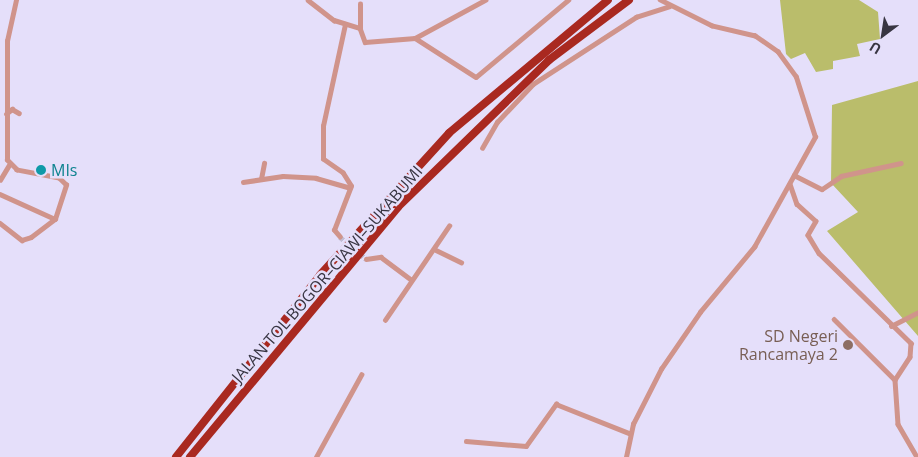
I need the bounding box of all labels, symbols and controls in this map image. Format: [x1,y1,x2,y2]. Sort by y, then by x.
north arrow [858,10,908,60]
text: U [866,37,884,59]
place label: MIs [51,160,77,180]
street label: JALAN TOL BOGOR–CIAWI–SUKABUMI [228,162,426,386]
marker: MIs [35,164,47,176]
place label: SD Negeri Rancamaya 2 [739,326,838,364]
marker: SD Negeri Rancamaya 2 [842,339,854,351]

